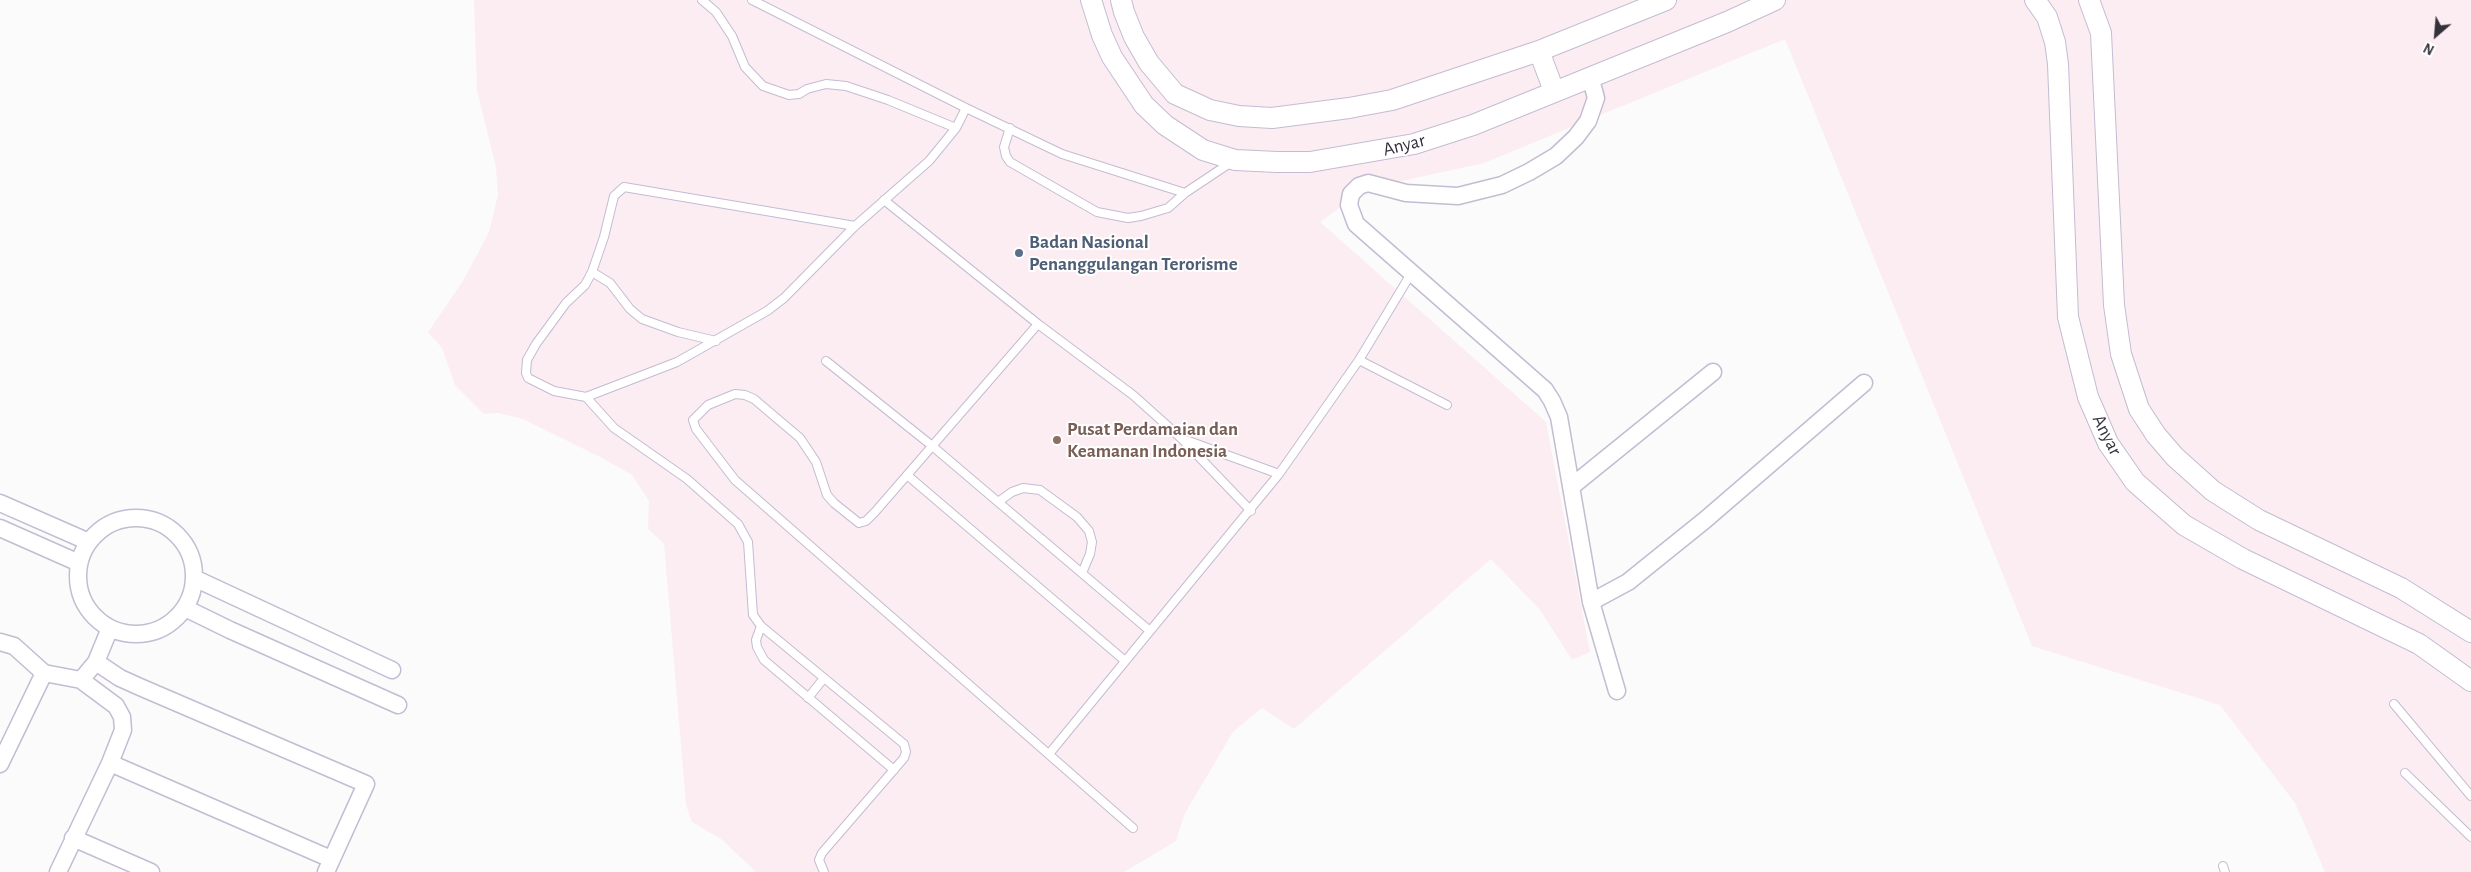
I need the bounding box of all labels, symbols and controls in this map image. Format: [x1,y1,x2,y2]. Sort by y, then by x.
north arrow [2411,10,2461,60]
text: N [2422,40,2437,57]
street label: Anyar [1380,129,1428,161]
place label: Badan Nasional Penanggulangan Terorisme [1029,231,1238,275]
marker: Badan Nasional Penanggulangan Terorisme [1013,247,1025,259]
street label: Anyar [2087,411,2127,459]
place label: Pusat Perdamaian dan Keamanan Indonesia [1067,418,1238,462]
marker: Pusat Perdamaian dan Keamanan Indonesia [1051,434,1063,446]

